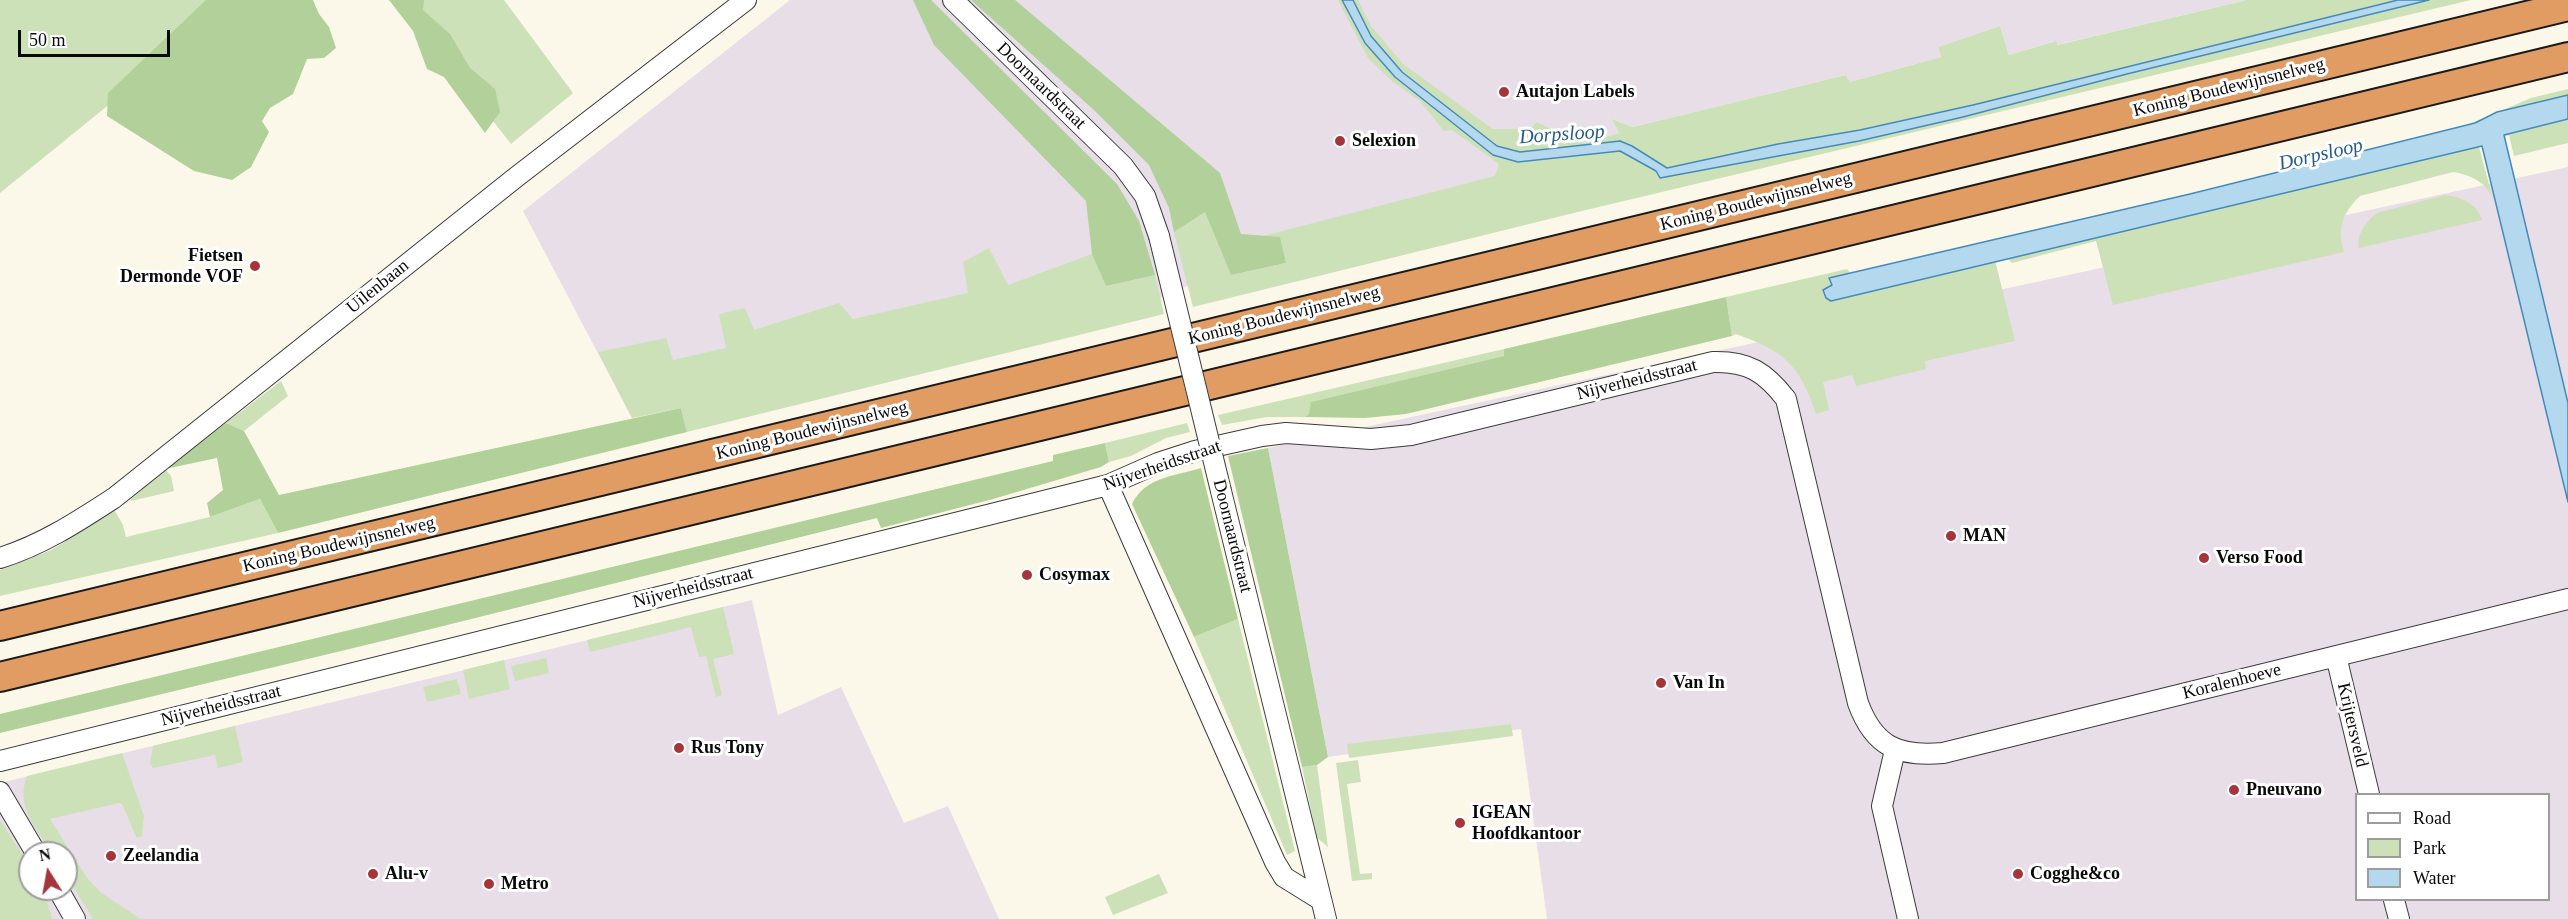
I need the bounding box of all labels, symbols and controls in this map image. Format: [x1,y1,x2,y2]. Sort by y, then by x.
scale bar [21,18,172,56]
text: 50 m [29,30,66,50]
street label: Doornaardstraat [992,38,1090,134]
street label: Koning Boudewijnsnelweg [2131,54,2327,122]
place label: Autajon Labels [1516,81,1635,103]
marker: Autajon Labels [1497,85,1511,99]
water label: Dorpsloop [1518,120,1606,150]
place label: Selexion [1352,130,1416,152]
marker: Selexion [1333,134,1347,148]
water label: Dorpsloop [2277,134,2365,176]
street label: Koning Boudewijnsnelweg [1658,168,1854,236]
place label: Fietsen Dermonde VOF [120,245,243,288]
street label: Uilenbaan [342,255,414,319]
marker: Fietsen Dermonde VOF [248,259,262,273]
street label: Koning Boudewijnsnelweg [1186,282,1382,350]
street label: Nijverheidsstraat [1575,355,1699,405]
street label: Koning Boudewijnsnelweg [714,397,910,465]
street label: Nijverheidsstraat [1100,436,1224,496]
street label: Doornaardstraat [1207,477,1257,595]
street label: Koning Boudewijnsnelweg [241,512,437,578]
place label: MAN [1963,525,2006,547]
marker: MAN [1944,529,1958,543]
place label: Verso Food [2216,547,2303,569]
marker: Verso Food [2197,551,2211,565]
street label: Nijverheidsstraat [631,563,755,613]
place label: Cosymax [1039,564,1110,586]
marker: Cosymax [1020,568,1034,582]
street label: Koralenhoeve [2180,659,2284,705]
place label: Van In [1673,672,1725,694]
marker: Van In [1654,676,1668,690]
street label: Nijverheidsstraat [159,681,283,731]
street label: Krijtersveld [2332,681,2372,769]
place label: Rus Tony [691,737,764,759]
marker: Rus Tony [672,741,686,755]
place label: Pneuvano [2246,779,2322,801]
marker: Pneuvano [2227,783,2241,797]
legend [2355,793,2550,901]
place label: IGEAN Hoofdkantoor [1472,802,1581,844]
text: Road [2413,808,2451,828]
marker: IGEAN Hoofdkantoor [1453,816,1467,830]
text: Park [2413,838,2446,858]
north arrow [18,841,78,901]
text: N [38,845,52,864]
place label: Zeelandia [123,845,199,867]
marker: Zeelandia [104,849,118,863]
place label: Alu-v [385,863,428,885]
place label: Cogghe&co [2030,863,2120,885]
marker: Alu-v [366,867,380,881]
marker: Cogghe&co [2011,867,2025,881]
text: Water [2413,868,2456,888]
place label: Metro [501,873,549,895]
marker: Metro [482,877,496,891]

